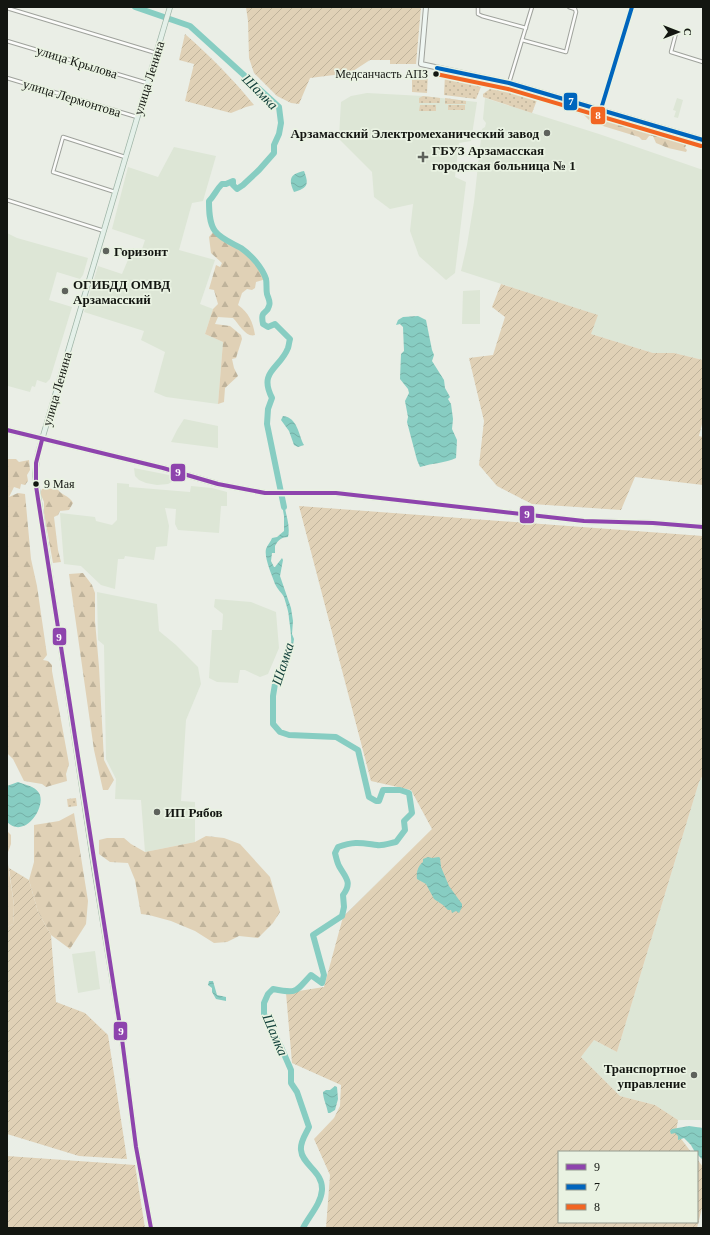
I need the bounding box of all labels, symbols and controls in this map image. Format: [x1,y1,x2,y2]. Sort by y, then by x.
north arrow [658,12,698,52]
text: С [682,28,694,36]
street label: улица Ленина [131,39,167,117]
street label: улица Крылова [35,43,120,82]
place label: Медсанчасть АПЗ [335,67,428,81]
marker: Медсанчасть АПЗ [431,69,441,79]
water label: Шамка [239,71,281,113]
street label: улица Лермонтова [21,76,123,120]
line badge: 7 [563,92,578,111]
text: 7 [568,95,574,107]
line badge: 8 [590,106,606,125]
text: 8 [595,109,601,121]
place label: Арзамасский Электромеханический завод [290,126,539,141]
marker: Арзамасский Электромеханический завод [542,128,552,138]
place label: ГБУЗ Арзамасская городская больница № 1 [432,143,576,173]
marker: ГБУЗ Арзамасская городская больница № 1 [417,151,429,163]
place label: Горизонт [114,244,168,259]
marker: Горизонт [101,246,111,256]
place label: ОГИБДД ОМВД Арзамасский [73,277,170,307]
marker: ОГИБДД ОМВД Арзамасский [60,286,70,296]
street label: улица Ленина [39,350,75,428]
line badge: 9 [170,463,186,482]
text: 9 [175,466,181,478]
place label: 9 Мая [44,477,75,491]
marker: 9 Мая [31,479,41,489]
line badge: 9 [519,505,535,524]
text: 9 [524,508,530,520]
line badge: 9 [52,627,67,646]
text: 9 [56,631,62,643]
water label: Шамка [269,641,297,688]
place label: ИП Рябов [165,805,223,820]
marker: ИП Рябов [152,807,162,817]
water label: Шамка [259,1011,290,1058]
line badge: 9 [113,1021,128,1041]
text: 9 [118,1025,124,1037]
place label: Транспортное управление [604,1061,686,1091]
marker: Транспортное управление [689,1070,699,1080]
legend [558,1151,698,1223]
text: 9 [594,1160,600,1174]
text: 7 [594,1180,600,1194]
text: 8 [594,1200,600,1214]

